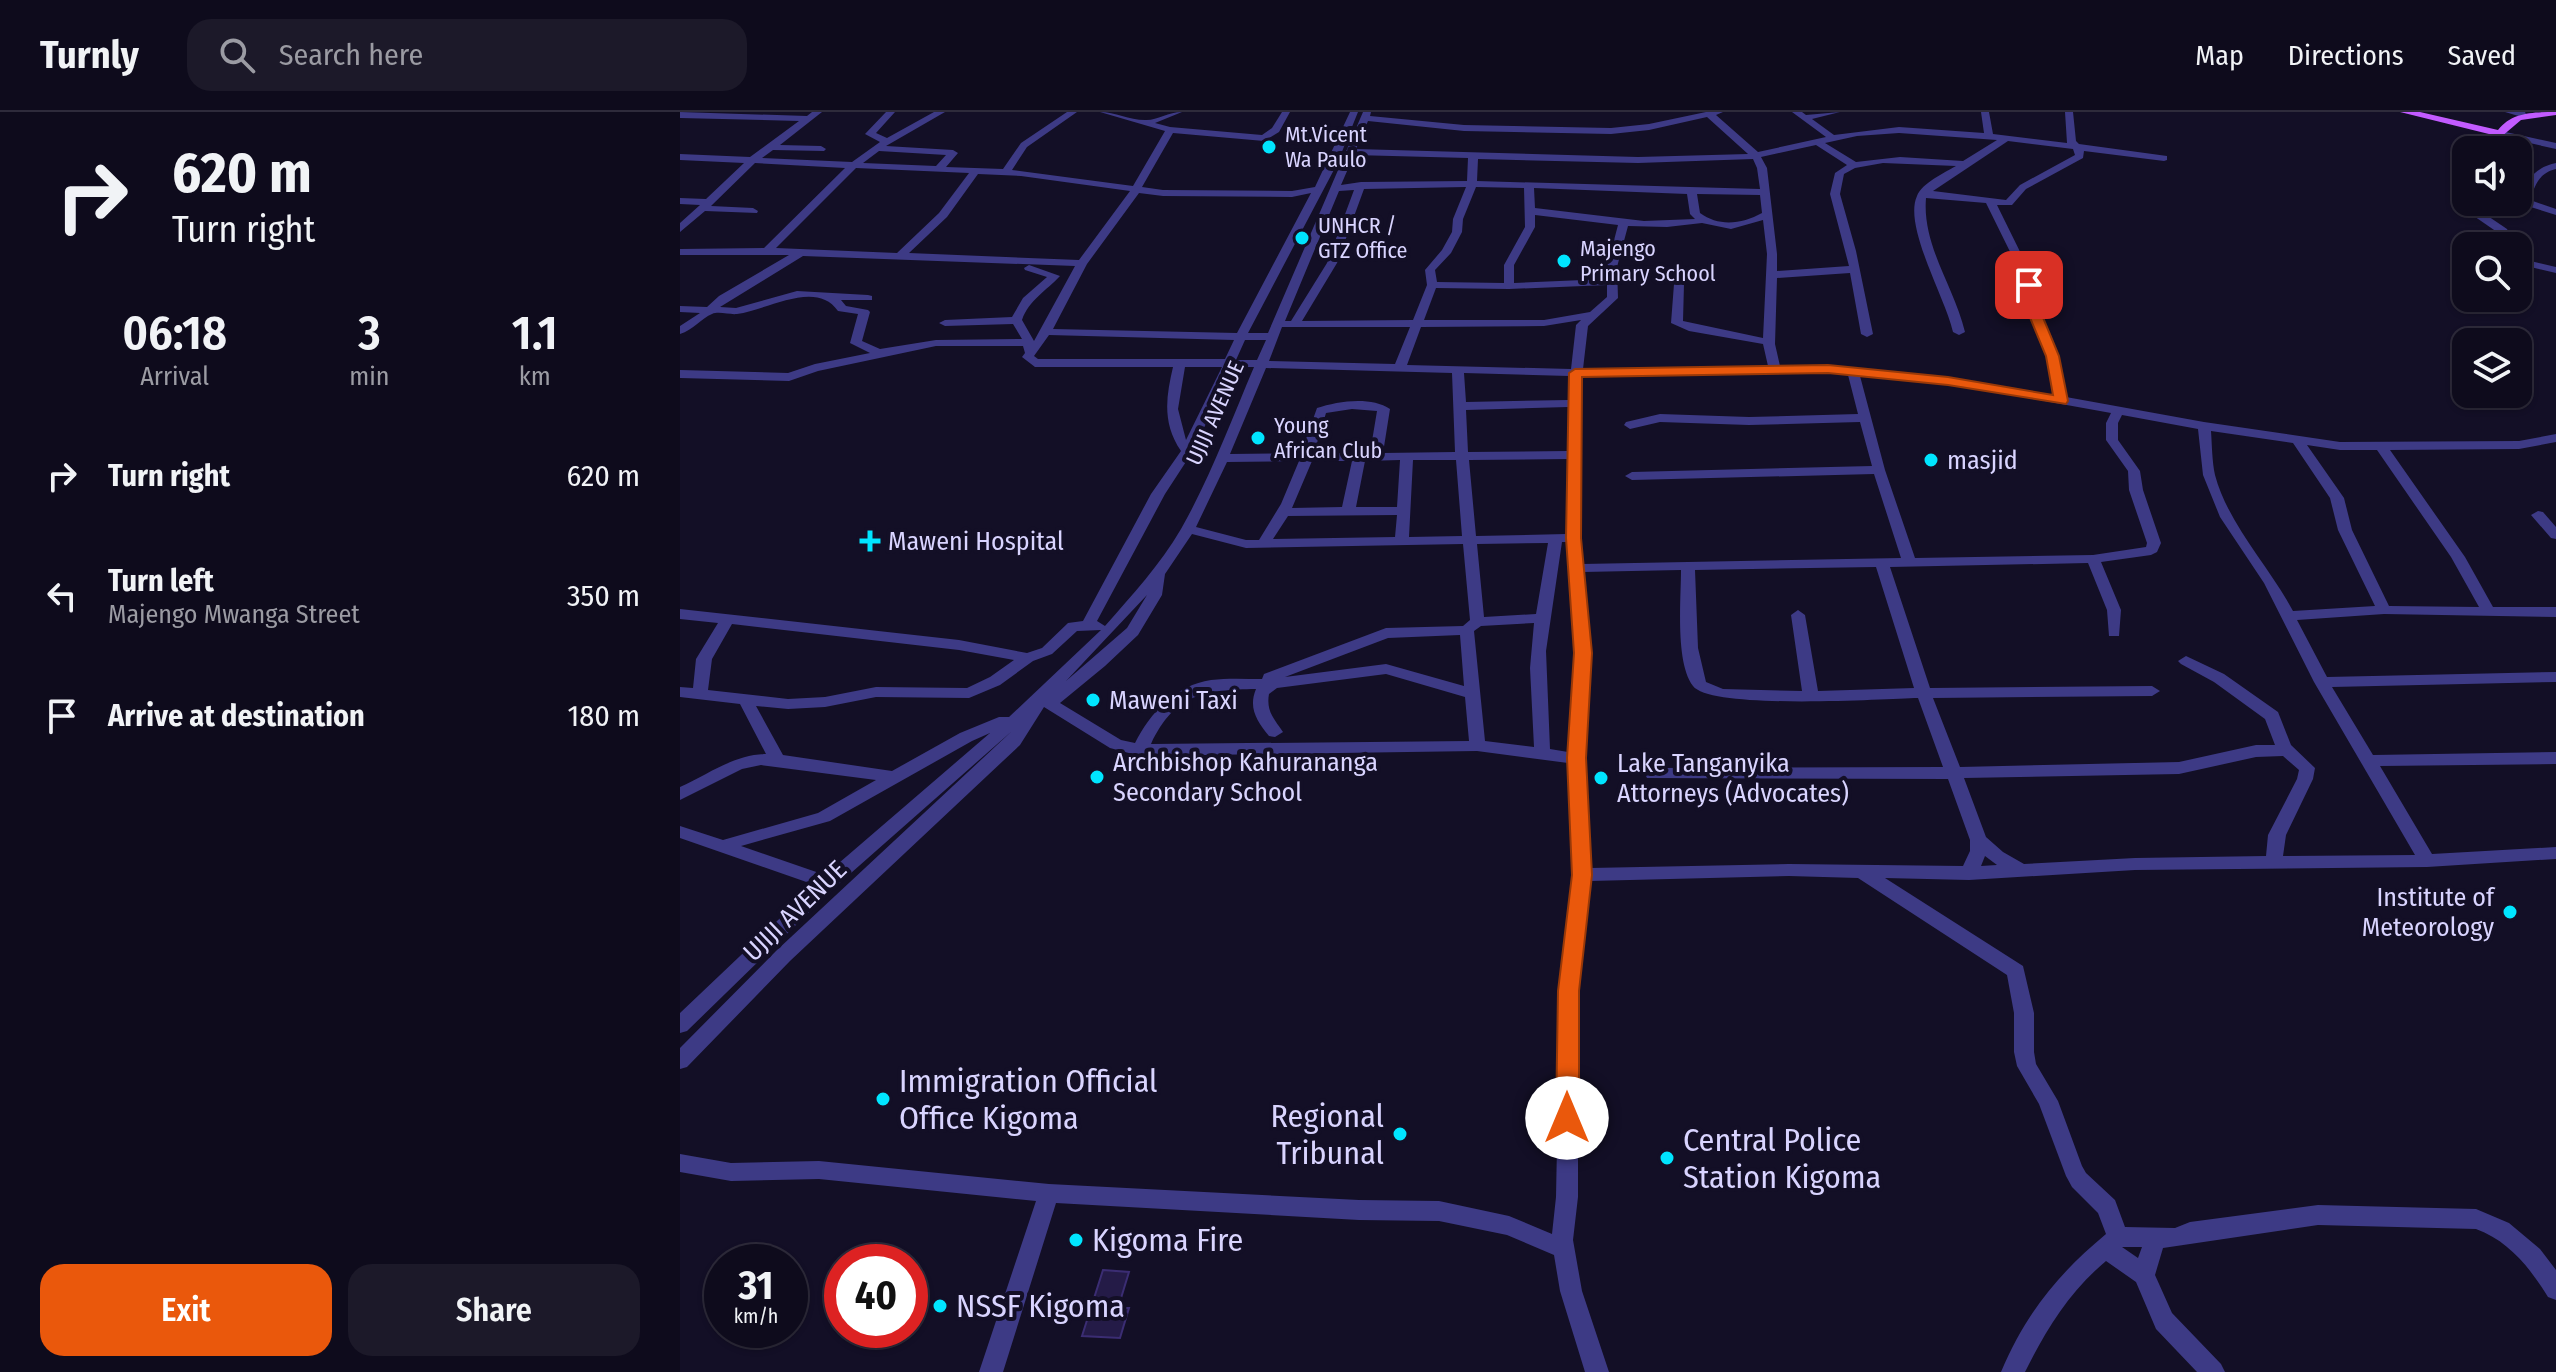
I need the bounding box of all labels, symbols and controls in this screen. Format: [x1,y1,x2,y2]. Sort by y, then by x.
search box [187,19,747,91]
text: Turnly [40,32,139,78]
icon: search [215,33,259,77]
text: Search here [279,37,423,73]
text: Map [2195,39,2244,72]
text: Directions [2288,39,2404,72]
text: Saved [2448,39,2516,72]
place label: Mt.Vicent Wa Paulo [1285,121,1368,173]
map controls [2452,136,2532,408]
button: sound [2452,136,2532,216]
marker: Mt.Vicent Wa Paulo [1260,138,1278,156]
text: 620 m [172,140,312,207]
icon: right [40,144,144,248]
text: Turn right [172,208,315,252]
place label: UNHCR / GTZ Office [1318,212,1407,264]
marker: UNHCR / GTZ Office [1293,229,1311,247]
button: search [2452,232,2532,312]
place label: Majengo Primary School [1580,235,1716,287]
pin [1995,251,2063,319]
marker: Majengo Primary School [1555,252,1573,270]
icon: arrive [2007,263,2051,307]
text: 06:18 [122,304,227,362]
text: 3 [358,304,381,362]
text: 1.1 [512,304,558,362]
button: layers [2452,328,2532,408]
street label: UJIJI AVENUE [1180,357,1250,469]
text: Arrival [140,361,209,392]
text: min [349,361,390,392]
text: km [519,361,551,392]
place label: Young African Club [1274,412,1382,464]
marker: Young African Club [1249,429,1267,447]
place label: masjid [1947,445,2018,476]
marker: masjid [1922,451,1940,469]
icon: right [40,454,84,498]
text: Turn right [108,458,230,494]
text: 620 m [566,458,640,494]
place label: Maweni Hospital [888,526,1064,557]
marker: Maweni Hospital [859,530,881,552]
text: Turn left [108,563,214,599]
icon: left [40,574,84,618]
text: 350 m [567,578,640,614]
text: Majengo Mwanga Street [108,599,360,630]
place label: Maweni Taxi [1109,685,1238,716]
marker: Maweni Taxi [1084,691,1102,709]
icon: arrive [40,694,84,738]
text: Arrive at destination [108,698,365,734]
text: 180 m [568,698,640,734]
place label: Archbishop Kahurananga Secondary School [1113,747,1378,808]
place label: Lake Tanganyika Attorneys (Advocates) [1617,748,1849,809]
marker: Archbishop Kahurananga Secondary School [1088,768,1106,786]
marker: Lake Tanganyika Attorneys (Advocates) [1592,769,1610,787]
street label: UJIJI AVENUE [737,854,853,968]
place label: Institute of Meteorology [2362,882,2496,943]
marker: Institute of Meteorology [2501,903,2519,921]
place label: Immigration Official Office Kigoma [899,1062,1158,1137]
position arrow [1525,1076,1609,1160]
marker: Immigration Official Office Kigoma [874,1090,892,1108]
place label: Regional Tribunal [1271,1097,1384,1172]
place label: Central Police Station Kigoma [1683,1121,1881,1196]
marker: Regional Tribunal [1391,1125,1409,1143]
marker: Central Police Station Kigoma [1658,1149,1676,1167]
place label: Kigoma Fire [1092,1221,1243,1259]
marker: Kigoma Fire [1067,1231,1085,1249]
speed limit sign: 40 [824,1244,928,1348]
text: 31 [738,1262,774,1310]
button: Exit [40,1264,332,1356]
button: Share [348,1264,640,1356]
place label: NSSF Kigoma [956,1287,1125,1325]
marker: NSSF Kigoma [931,1297,949,1315]
text: km/h [734,1304,778,1328]

